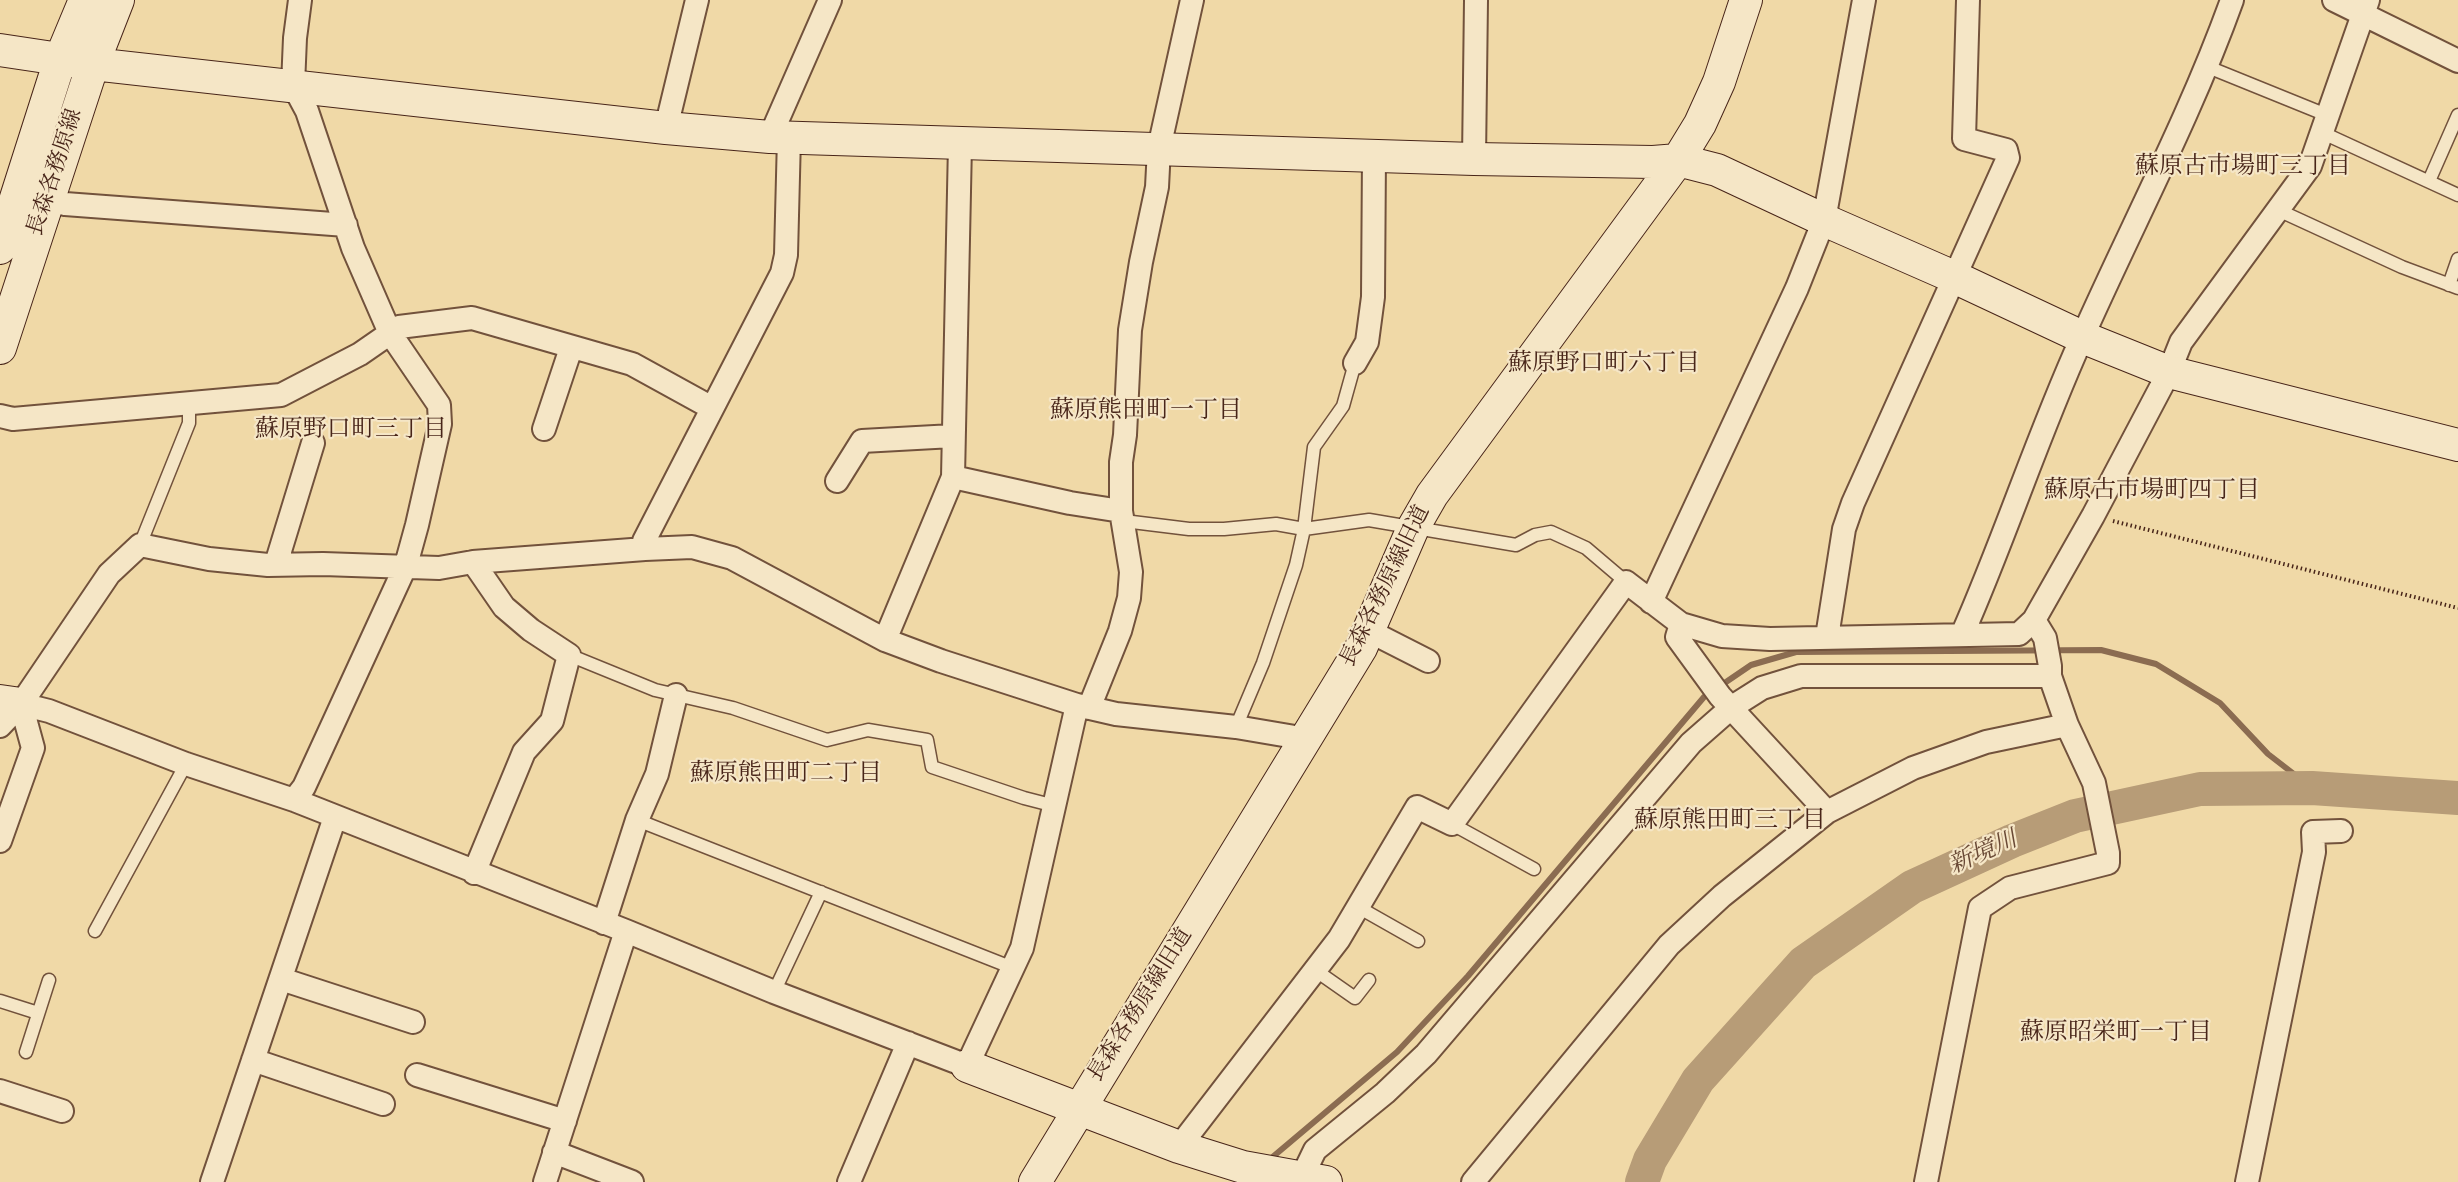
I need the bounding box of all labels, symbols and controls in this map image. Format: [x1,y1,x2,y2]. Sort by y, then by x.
street label: 長森各務原線 [24,106,90,240]
district label: 蘇原古市場町三丁目 [2135,155,2351,183]
district label: 蘇原野口町六丁目 [1508,352,1700,380]
district label: 蘇原熊田町一丁目 [1050,399,1242,427]
district label: 蘇原野口町三丁目 [255,418,447,446]
district label: 蘇原古市場町四丁目 [2044,479,2260,507]
street label: 長森各務原線旧道 [1337,502,1437,672]
district label: 蘇原熊田町二丁目 [690,762,882,790]
district label: 蘇原熊田町三丁目 [1634,809,1826,837]
water label: 新境川 [1945,827,2023,883]
street label: 長森各務原線旧道 [1084,924,1200,1088]
district label: 蘇原昭栄町一丁目 [2020,1021,2212,1049]

